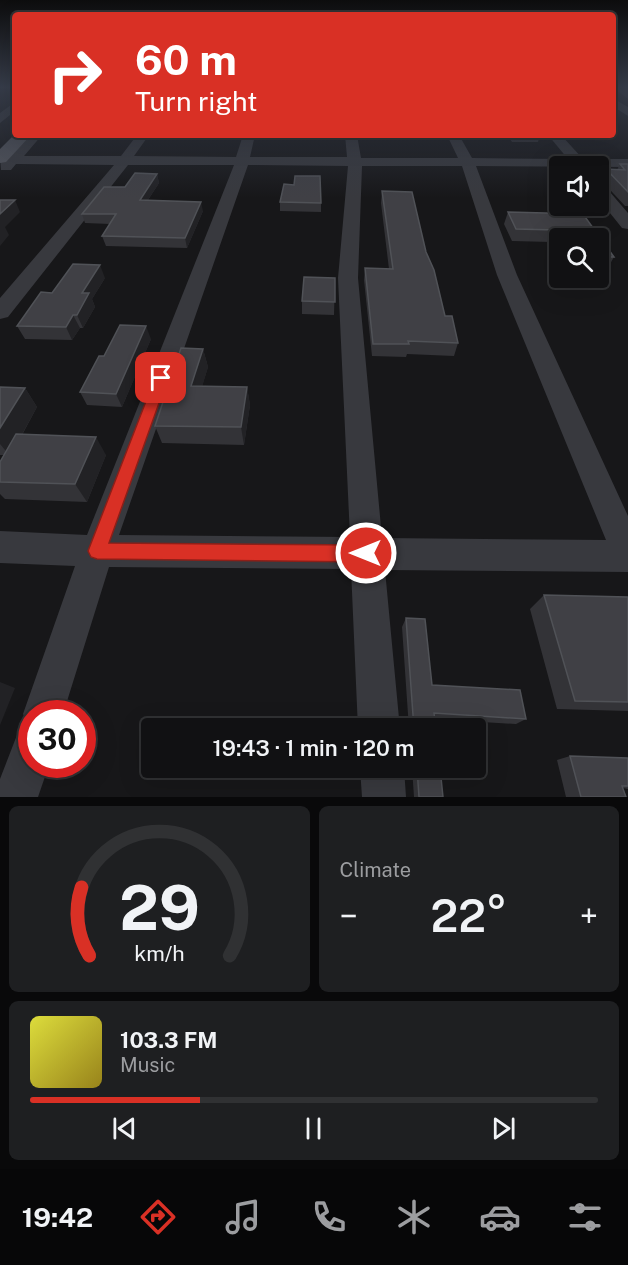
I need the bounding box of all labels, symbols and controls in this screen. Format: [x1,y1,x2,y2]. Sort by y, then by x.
text: 60 m [135,35,237,84]
icon: right [36,36,114,114]
text: Turn right [135,85,258,117]
map controls [549,156,609,288]
button: sound [549,156,609,216]
button: search [549,228,609,288]
pin [135,352,186,403]
icon: arrive [144,361,177,394]
position arrow [334,521,398,585]
speed limit sign: 30 [18,700,96,778]
text: 19:43 · 1 min · 120 m [213,735,414,761]
text: Climate [340,858,411,882]
text: 29 [119,871,200,944]
text: 22° [430,889,507,942]
text: − [340,897,358,935]
text: + [580,897,598,935]
text: km/h [134,941,184,966]
text: 103.3 FM [120,1027,217,1053]
text: Music [120,1053,175,1077]
icon: previous [108,1112,141,1145]
icon: pause [297,1112,330,1145]
icon: next [487,1112,520,1145]
icon: directions [137,1196,179,1238]
icon: music [222,1196,264,1238]
icon: phone [308,1196,350,1238]
icon: climate [393,1196,435,1238]
icon: car [479,1196,521,1238]
icon: filters [564,1196,606,1238]
text: 19:42 [22,1201,93,1233]

